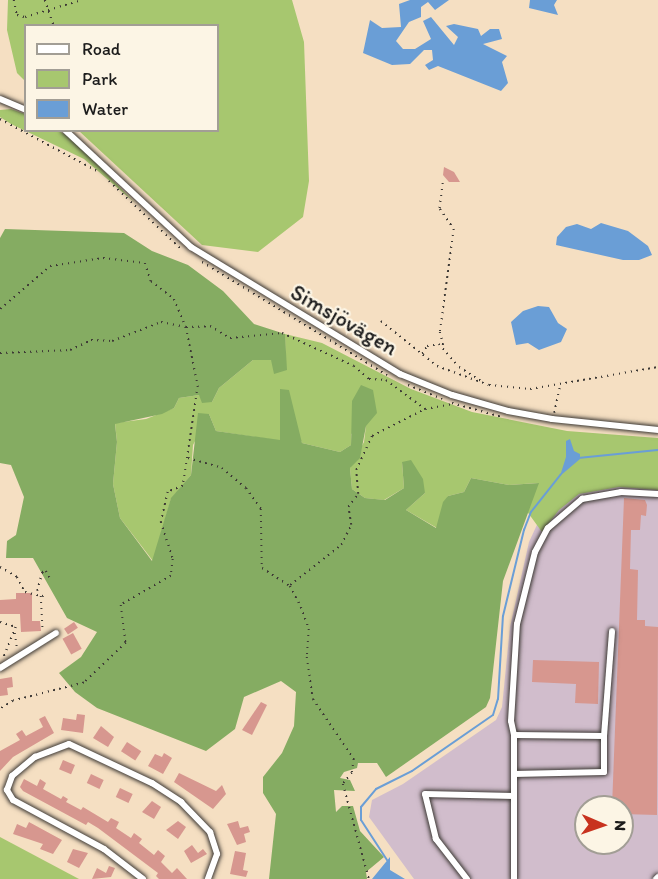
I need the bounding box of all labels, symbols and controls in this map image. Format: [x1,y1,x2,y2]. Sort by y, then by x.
legend [24,24,219,132]
text: Road [82,38,121,60]
text: Park [82,68,117,90]
text: Water [82,98,128,120]
street label: Simsjövägen [286,279,402,361]
north arrow [574,795,634,855]
text: N [611,820,630,831]

